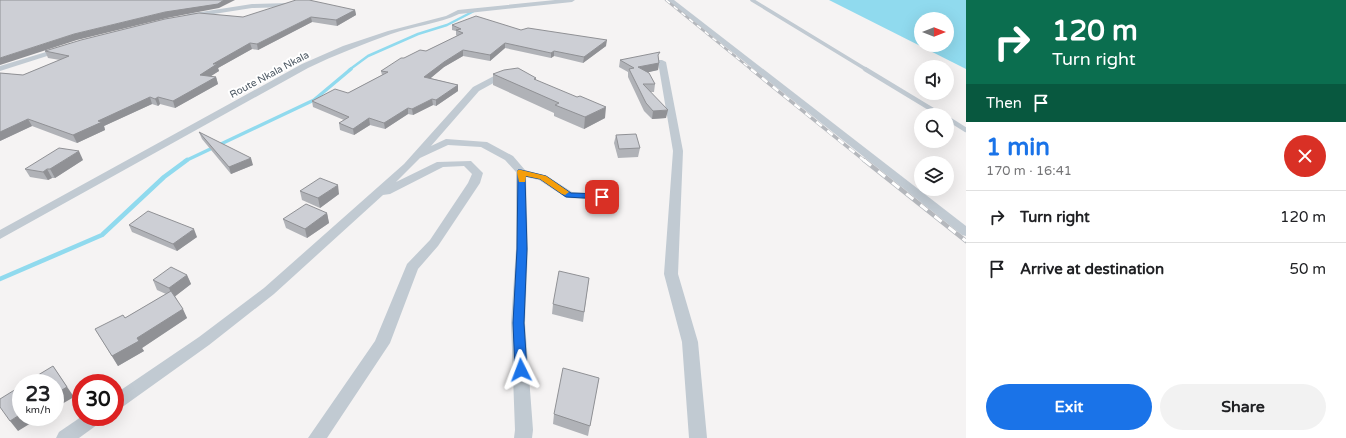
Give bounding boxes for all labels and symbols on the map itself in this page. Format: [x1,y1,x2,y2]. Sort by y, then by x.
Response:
north arrow [914,12,954,52]
street label: Route Nkala Nkala [228,49,311,101]
pin [585,180,619,214]
position arrow [500,349,542,391]
speed limit sign: 30 [72,374,124,426]

